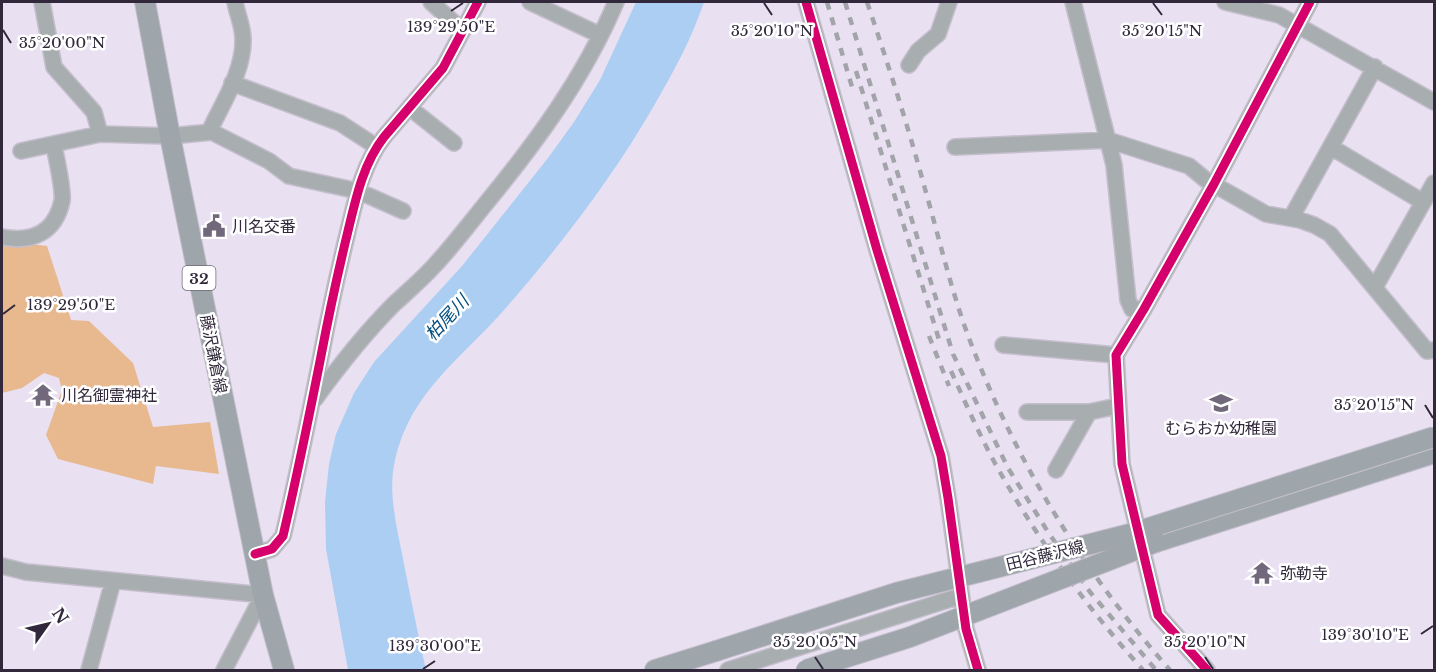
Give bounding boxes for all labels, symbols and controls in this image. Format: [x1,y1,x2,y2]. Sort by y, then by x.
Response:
text: 139°29'50"E [407,17,495,36]
text: 35°20'10"N [731,21,813,40]
text: 35°20'15"N [1122,21,1202,40]
text: 35°20'00"N [19,33,105,52]
public building icon: 川名交番 [201,213,227,239]
place label: 川名交番 [232,216,296,236]
road number: 32 [182,266,216,290]
water label: 柏尾川 [421,289,475,345]
text: 139°29'50"E [27,295,115,314]
street label: 藤沢鎌倉線 [197,313,231,395]
temple icon: 川名御霊神社 [30,382,56,408]
place label: 川名御霊神社 [61,385,157,405]
school or university icon: むらおか幼稚園 [1208,390,1234,416]
text: 35°20'15"N [1334,395,1414,414]
place label: むらおか幼稚園 [1165,418,1277,438]
street label: 田谷藤沢線 [1004,536,1086,574]
temple icon: 弥勒寺 [1249,560,1275,586]
place label: 弥勒寺 [1280,563,1328,583]
north arrow [18,594,78,654]
text: N [48,604,73,627]
text: 139°30'10"E [1321,625,1409,644]
text: 35°20'05"N [773,632,857,651]
text: 35°20'10"N [1164,632,1246,651]
text: 139°30'00"E [389,636,481,655]

